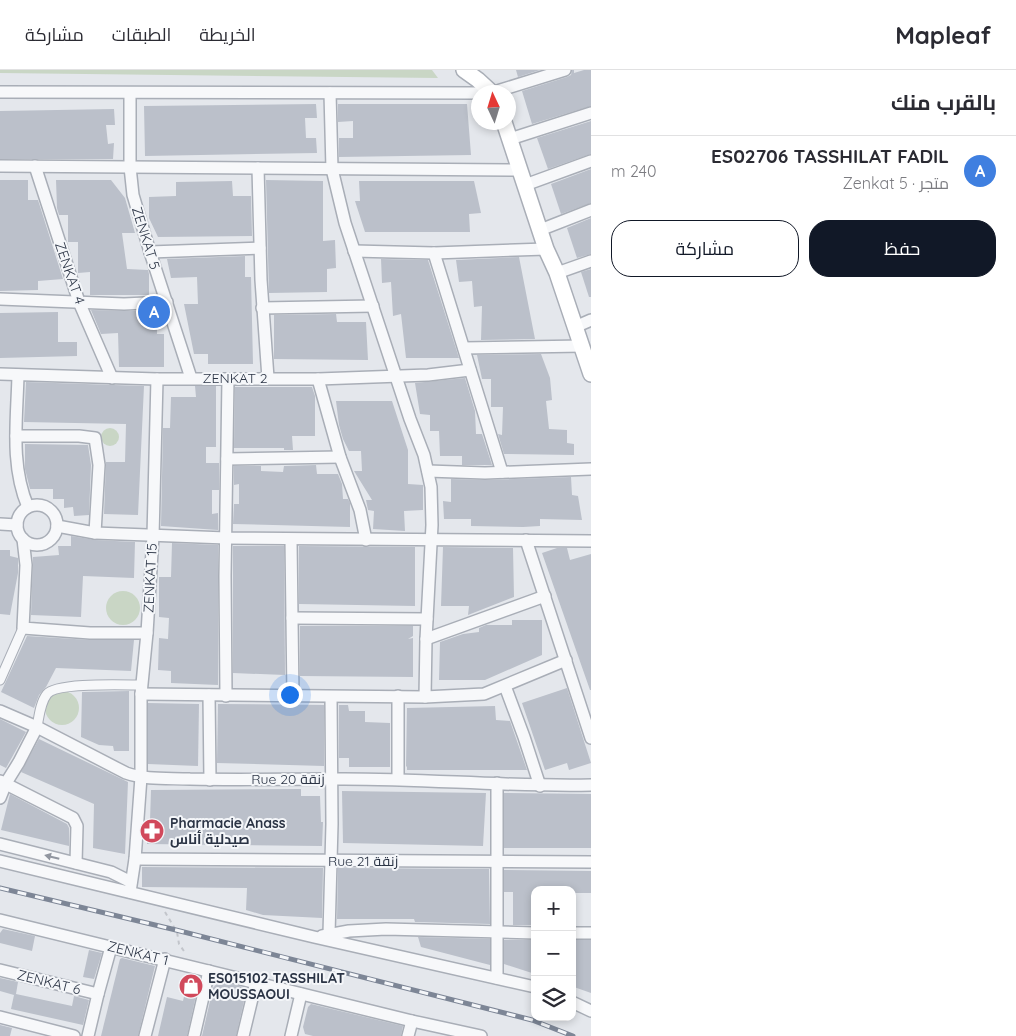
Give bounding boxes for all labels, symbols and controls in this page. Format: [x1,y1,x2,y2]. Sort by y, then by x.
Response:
text: Mapleaf [895,20,991,50]
text: مشاركة [25,23,84,46]
text: الطبقات [112,23,171,46]
text: الخريطة [199,23,256,46]
north arrow [471,85,516,130]
text: بالقرب منك [891,89,996,115]
text: ES02706 TASSHILAT FADIL [711,144,949,168]
text: 240 m [611,161,657,181]
text: A [975,161,985,181]
text: متجر · Zenkat 5 [843,173,949,193]
street label: ZENKAT 5 [128,204,164,272]
button: مشاركة [611,220,799,277]
button: حفظ [809,220,996,277]
street label: ZENKAT 4 [51,240,89,306]
pin: A [138,293,170,331]
street label: ZENKAT 2 [202,369,268,387]
street label: ZENKAT 15 [139,543,161,613]
your location [277,682,303,708]
street label: Rue 20 زنقة [251,770,325,788]
place label: Pharmacie Anass صيدلية أناس [170,814,286,848]
pharmacy icon: Pharmacie Anass صيدلية أناس [139,818,165,844]
street label: Rue 21 زنقة [328,852,398,870]
one-way arrow [44,853,59,861]
map controls [531,886,576,1021]
button: + [531,886,576,931]
button: − [531,931,576,976]
street label: ZENKAT 1 [106,937,170,969]
street label: ZENKAT 6 [15,965,83,999]
place label: ES015102 TASSHILAT MOUSSAOUI [208,969,345,1003]
shop icon: ES015102 TASSHILAT MOUSSAOUI [178,973,204,999]
button: layers [531,976,576,1021]

